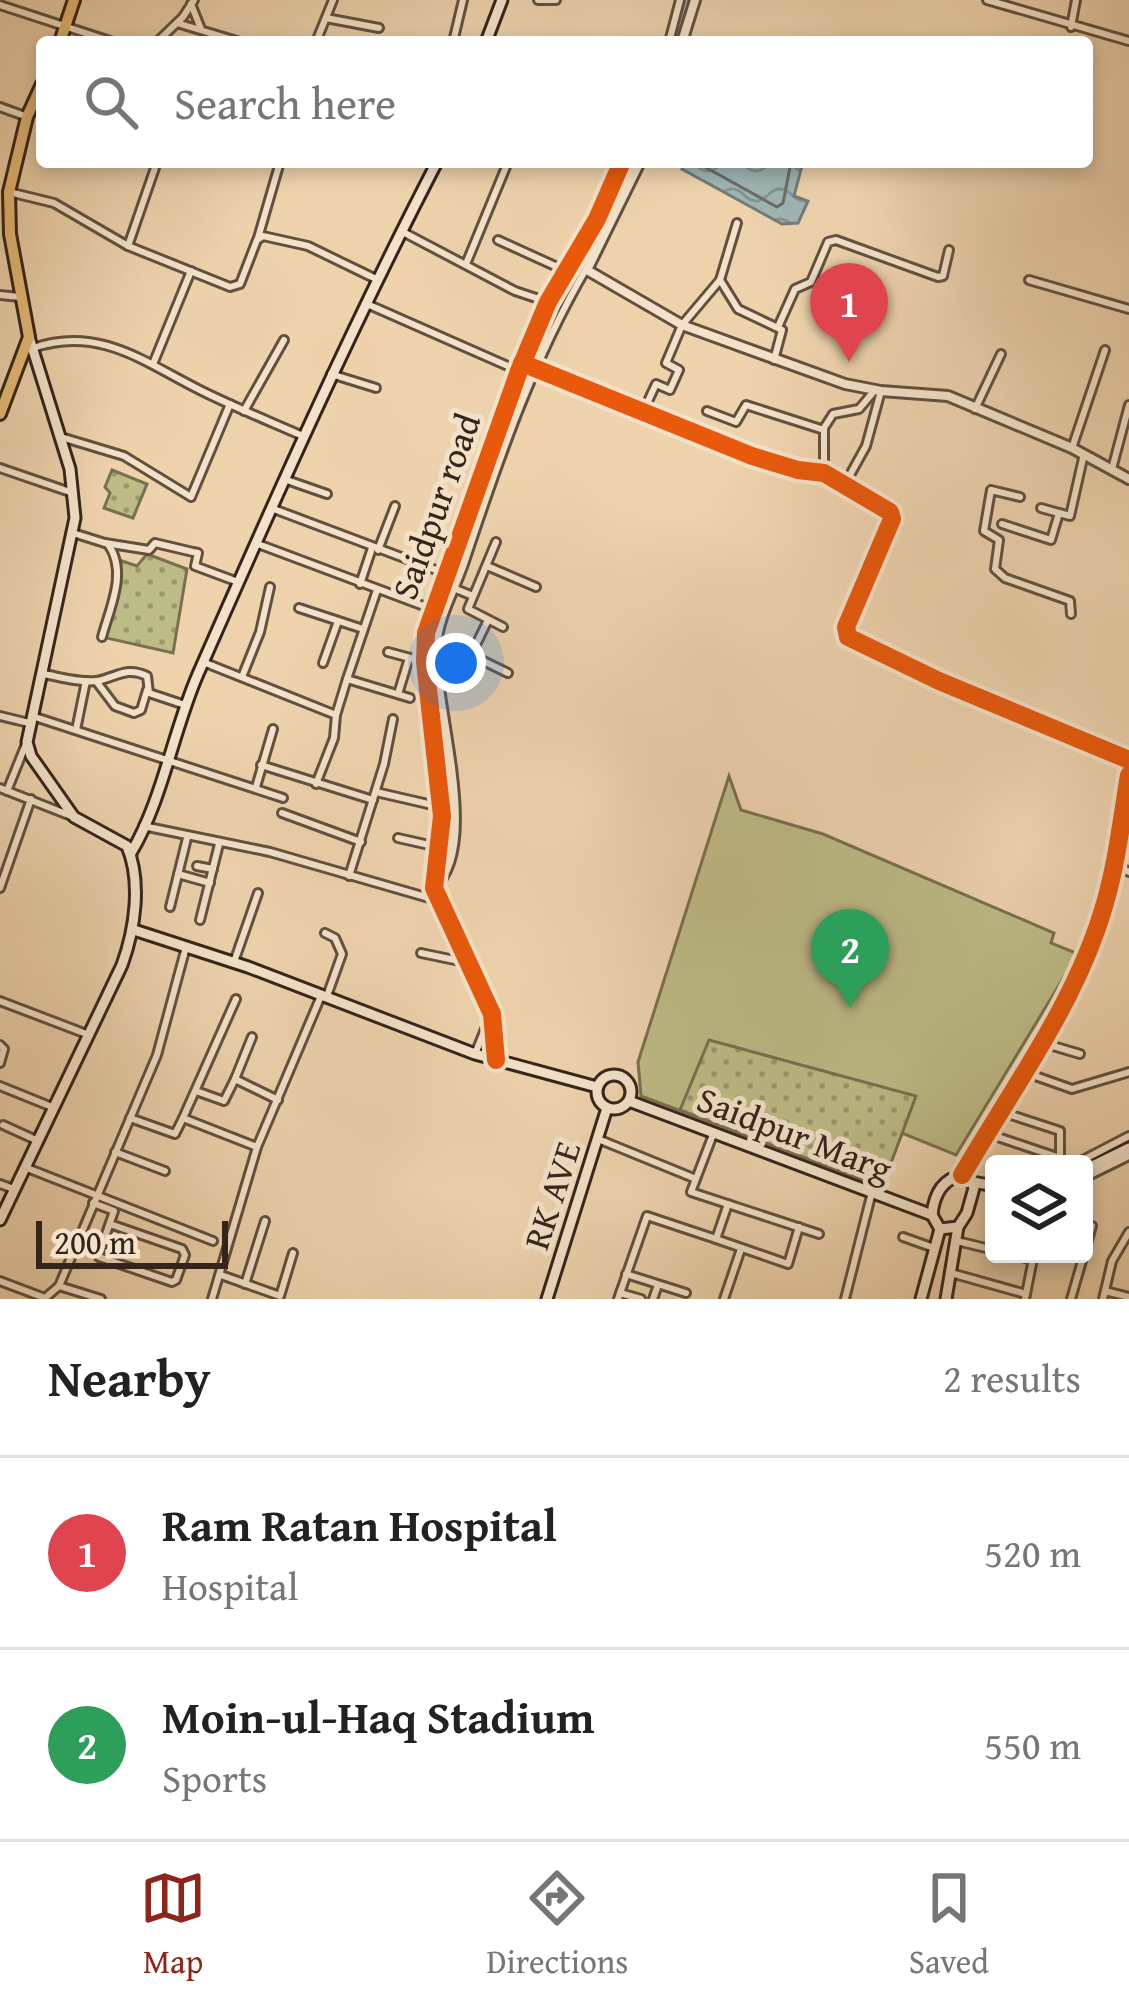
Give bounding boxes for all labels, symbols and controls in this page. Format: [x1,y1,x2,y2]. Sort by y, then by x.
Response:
search box [36,36,1093,168]
icon: search [78,69,144,135]
text: Search here [174,70,396,135]
pin: 1 [810,263,888,362]
street label: Saidpur road [377,406,493,606]
your location [426,633,486,693]
pin: 2 [811,909,889,1008]
street label: Saidpur Marg [690,1072,900,1194]
street label: RK AVE [509,1134,593,1256]
map controls [985,1155,1093,1263]
button: layers [985,1155,1093,1263]
scale bar [36,1215,228,1268]
text: 200 m [54,1218,136,1266]
text: Nearby [48,1340,211,1415]
text: 2 results [943,1349,1081,1406]
text: Ram Ratan Hospital [162,1492,557,1557]
text: 1 [77,1524,97,1581]
text: 520 m [984,1524,1081,1581]
text: Hospital [162,1557,298,1614]
text: Moin-ul-Haq Stadium [162,1684,595,1749]
text: 2 [77,1716,97,1773]
text: 550 m [984,1716,1081,1773]
text: Sports [162,1749,267,1806]
tab: Map [140,1865,206,1985]
tab: Directions [487,1865,628,1985]
tab: Saved [909,1865,989,1985]

